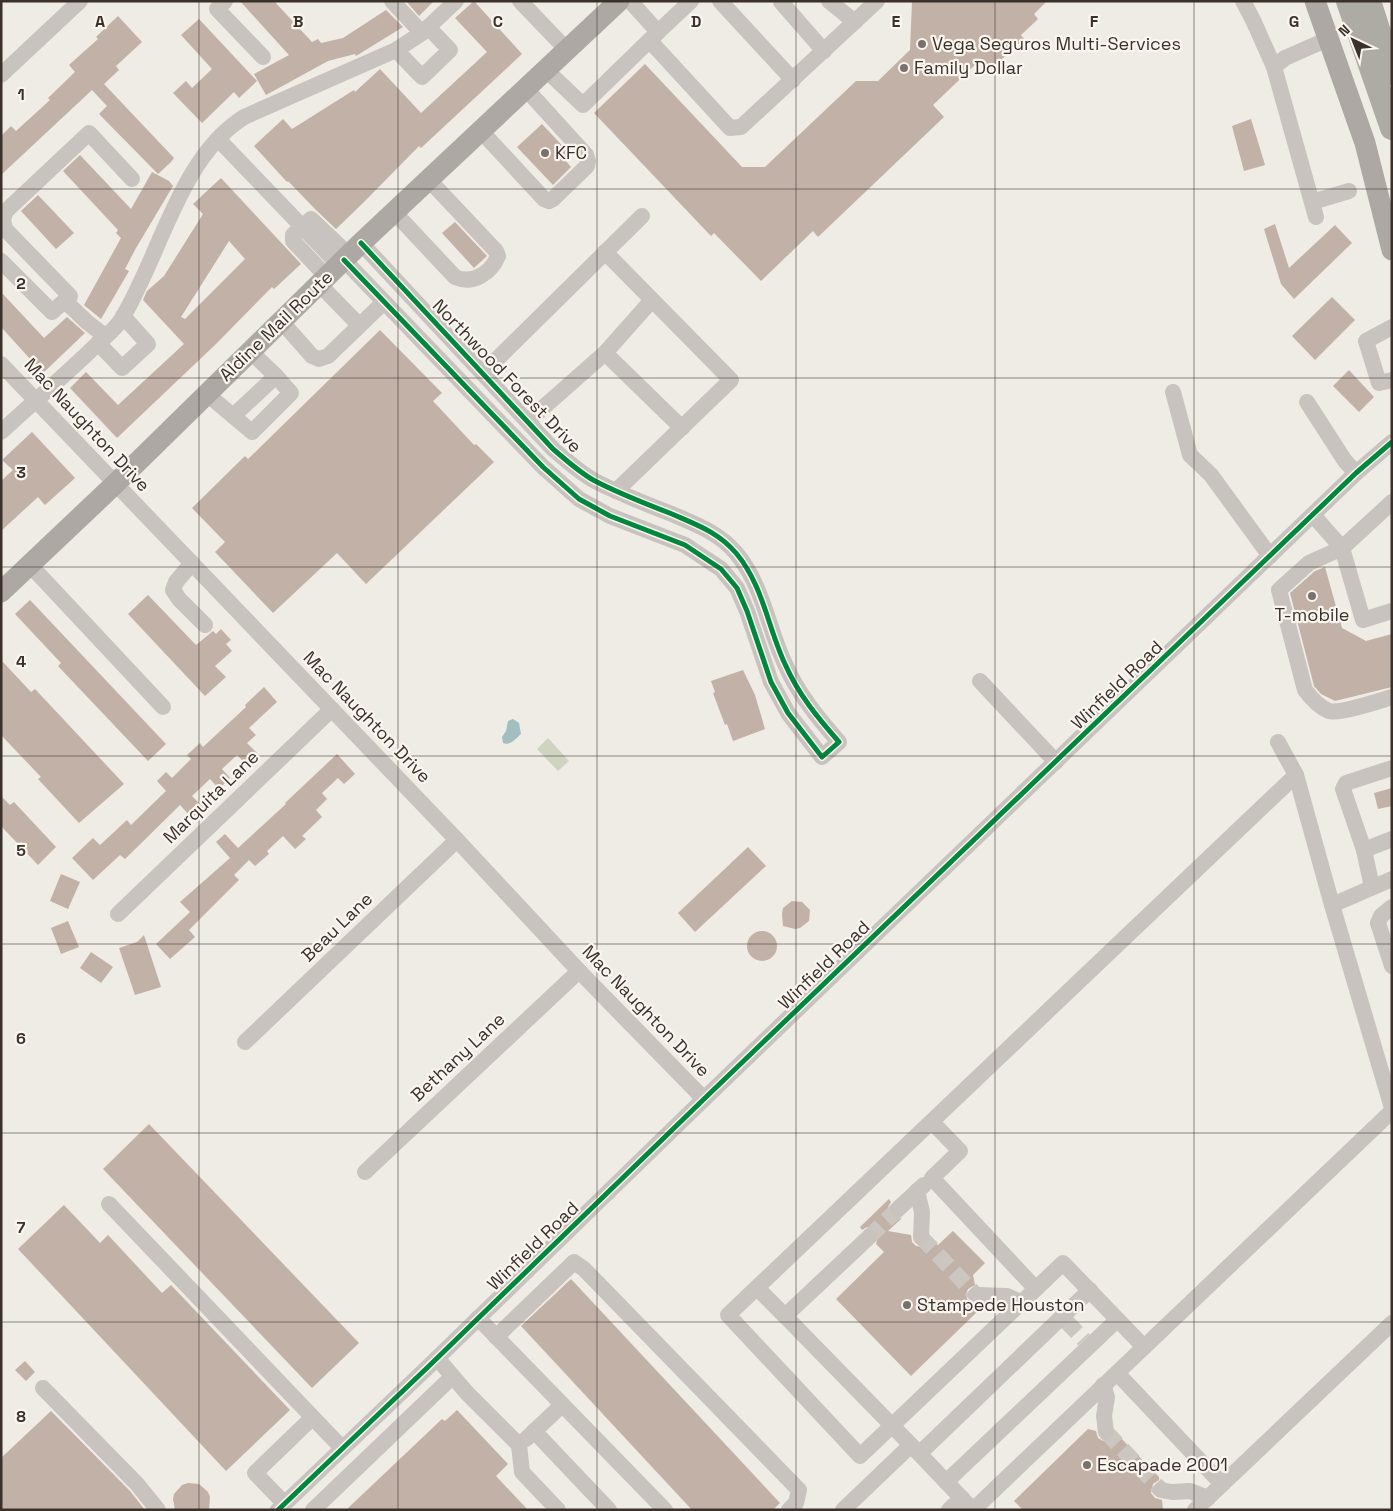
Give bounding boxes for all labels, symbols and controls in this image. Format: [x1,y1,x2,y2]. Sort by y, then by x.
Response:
text: A [95,11,105,32]
text: B [293,11,303,32]
text: C [493,11,503,32]
text: D [691,11,701,32]
text: E [892,11,901,32]
text: F [1090,11,1099,32]
text: G [1289,11,1299,32]
north arrow [1328,15,1378,65]
text: N [1335,21,1354,40]
place label: Vega Seguros Multi-Services [932,32,1181,55]
marker: Vega Seguros Multi-Services [916,38,928,50]
place label: Family Dollar [914,56,1023,79]
marker: Family Dollar [898,62,910,74]
text: 1 [17,84,25,105]
place label: KFC [555,141,587,164]
marker: KFC [539,147,551,159]
street label: Aldine Mail Route [214,265,337,386]
text: 2 [16,273,26,294]
street label: Northwood Forest Drive [428,294,587,457]
street label: Mac Naughton Drive [19,353,155,496]
text: 3 [16,462,26,483]
marker: T-mobile [1306,590,1318,602]
place label: T-mobile [1275,603,1349,626]
street label: Winfield Road [1066,635,1167,734]
street label: Mac Naughton Drive [299,646,436,787]
text: 4 [16,651,26,672]
street label: Marquita Lane [158,745,263,848]
text: 5 [16,840,26,861]
street label: Beau Lane [296,887,377,966]
street label: Winfield Road [773,915,874,1014]
street label: Mac Naughton Drive [578,940,715,1081]
street label: Bethany Lane [406,1007,509,1106]
text: 6 [16,1028,26,1049]
street label: Winfield Road [482,1196,583,1295]
text: 7 [17,1217,26,1238]
place label: Stampede Houston [917,1293,1085,1316]
marker: Stampede Houston [901,1299,913,1311]
text: 8 [16,1406,26,1427]
place label: Escapade 2001 [1097,1453,1228,1476]
marker: Escapade 2001 [1081,1459,1093,1471]

